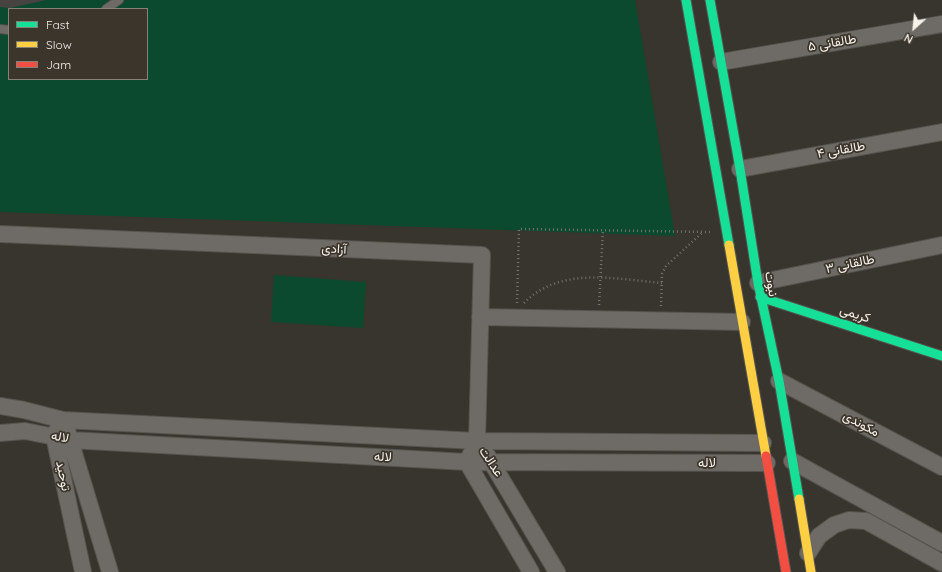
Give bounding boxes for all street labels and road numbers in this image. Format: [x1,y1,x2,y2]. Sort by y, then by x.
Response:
street label: طالقانی ۵ [807,31,857,55]
street label: طالقانی ۴ [816,138,866,162]
street label: آزادی [321,241,347,257]
street label: طالقانی ۳ [824,251,876,277]
street label: نبوت [761,270,781,298]
street label: کریمی [838,302,872,326]
street label: مکوندی [840,408,882,440]
street label: لاله [50,428,70,446]
street label: عدالت [476,444,506,480]
street label: لاله [374,449,392,465]
street label: لاله [698,455,716,471]
street label: توحید [52,460,74,492]

